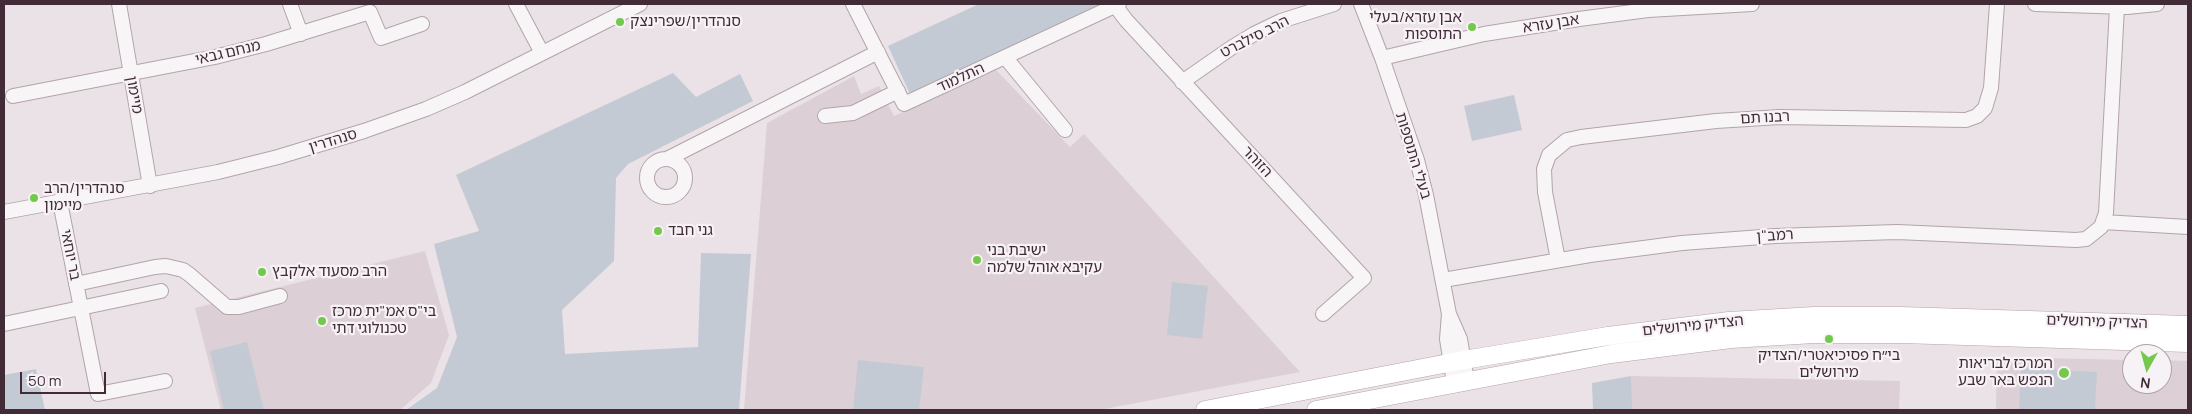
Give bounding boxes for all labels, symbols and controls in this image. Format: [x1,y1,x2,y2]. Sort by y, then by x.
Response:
place label: אבן עזרא/בעלי התוספות [1369,9,1462,44]
street label: אבן עזרא [1521,11,1581,37]
street label: הרב סילברט [1218,12,1292,62]
place label: סנהדרין/שפרינצק [630,13,741,31]
marker: סנהדרין/שפרינצק [614,16,626,28]
marker: אבן עזרא/בעלי התוספות [1466,21,1478,33]
street label: מנחם גבאי [194,37,262,69]
street label: התלמוד [935,59,987,97]
street label: מיימון [122,75,146,115]
street label: רבנו תם [1740,108,1790,128]
street label: בעלי התוספות [1391,110,1435,202]
street label: סנהדרין [307,125,359,157]
street label: הזוהר [1238,143,1276,181]
place label: סנהדרין/הרב מיימון [44,180,125,215]
marker: סנהדרין/הרב מיימון [28,192,40,204]
place label: גני חבד [668,222,713,240]
marker: גני חבד [652,225,664,237]
street label: רמב"ן [1756,226,1794,246]
street label: בר יוחאי [56,228,84,282]
place label: ישיבת בני עקיבא אוהל שלמה [987,242,1102,277]
marker: ישיבת בני עקיבא אוהל שלמה [971,254,983,266]
place label: הרב מסעוד אלקבץ [272,263,387,281]
marker: הרב מסעוד אלקבץ [256,266,268,278]
place label: בי"ס אמ"ית מרכז טכנולוגי דתי [332,303,436,338]
street label: הצדיק מירושלים [2046,311,2148,333]
street label: הצדיק מירושלים [1641,312,1745,340]
marker: בי"ס אמ"ית מרכז טכנולוגי דתי [316,315,328,327]
marker: בי״ח פסיכיאטרי/הצדיק מירושלים [1823,333,1835,345]
north arrow [2122,344,2172,394]
place label: בי״ח פסיכיאטרי/הצדיק מירושלים [1758,347,1900,382]
place label: המרכז לבריאות הנפש באר שבע [1958,355,2053,390]
scale bar [22,362,109,394]
marker: המרכז לבריאות הנפש באר שבע [2057,366,2071,380]
text: 50 m [28,370,62,391]
text: N [2139,373,2151,393]

